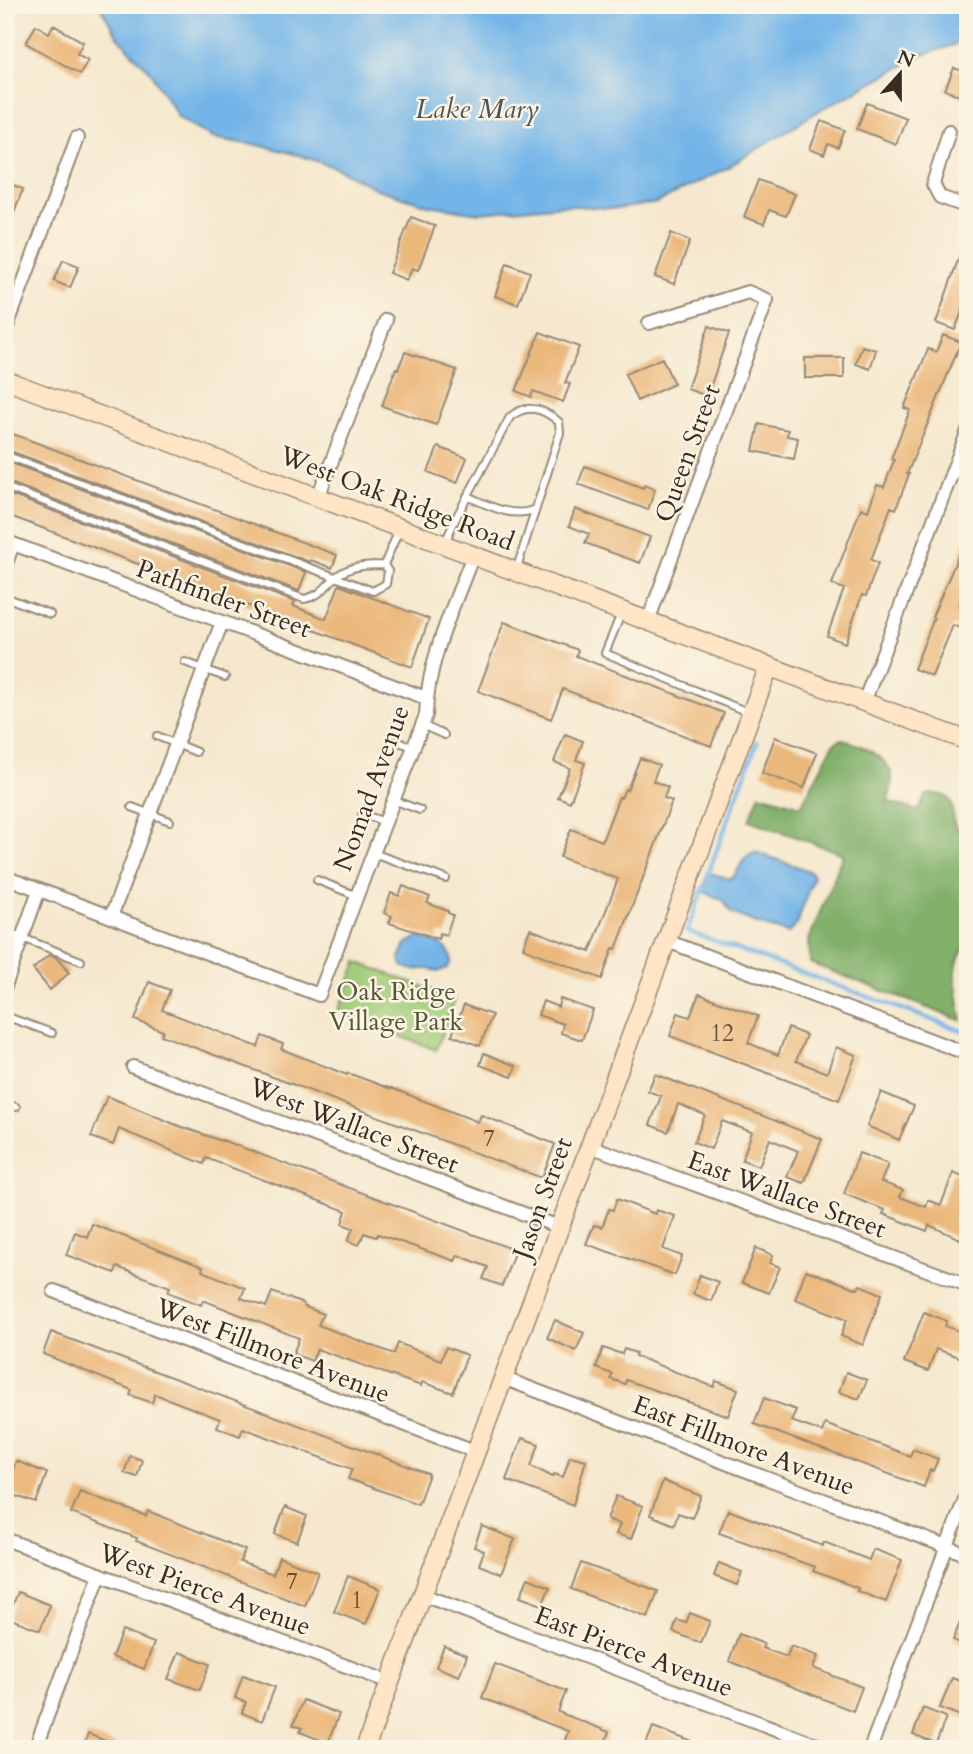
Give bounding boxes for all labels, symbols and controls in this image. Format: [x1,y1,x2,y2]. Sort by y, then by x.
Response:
north arrow [864,38,934,108]
text: N [893,44,919,74]
water label: Lake Mary [415,90,539,128]
street label: Queen Street [646,379,729,527]
street label: West Oak Ridge Road [274,437,519,559]
street label: Pathfinder Street [132,551,316,646]
street label: Nomad Avenue [325,700,418,876]
park label: Oak Ridge Village Park [329,974,463,1039]
house number: 12 [710,1018,734,1049]
street label: West Wallace Street [243,1069,464,1182]
house number: 7 [483,1123,495,1154]
street label: Jason Street [503,1132,581,1268]
street label: East Wallace Street [683,1142,891,1247]
street label: West Fillmore Avenue [150,1289,395,1411]
street label: East Fillmore Avenue [628,1387,860,1504]
street label: West Pierce Avenue [93,1534,316,1644]
house number: 7 [286,1566,298,1597]
house number: 1 [351,1585,363,1616]
street label: East Pierce Avenue [529,1597,738,1705]

